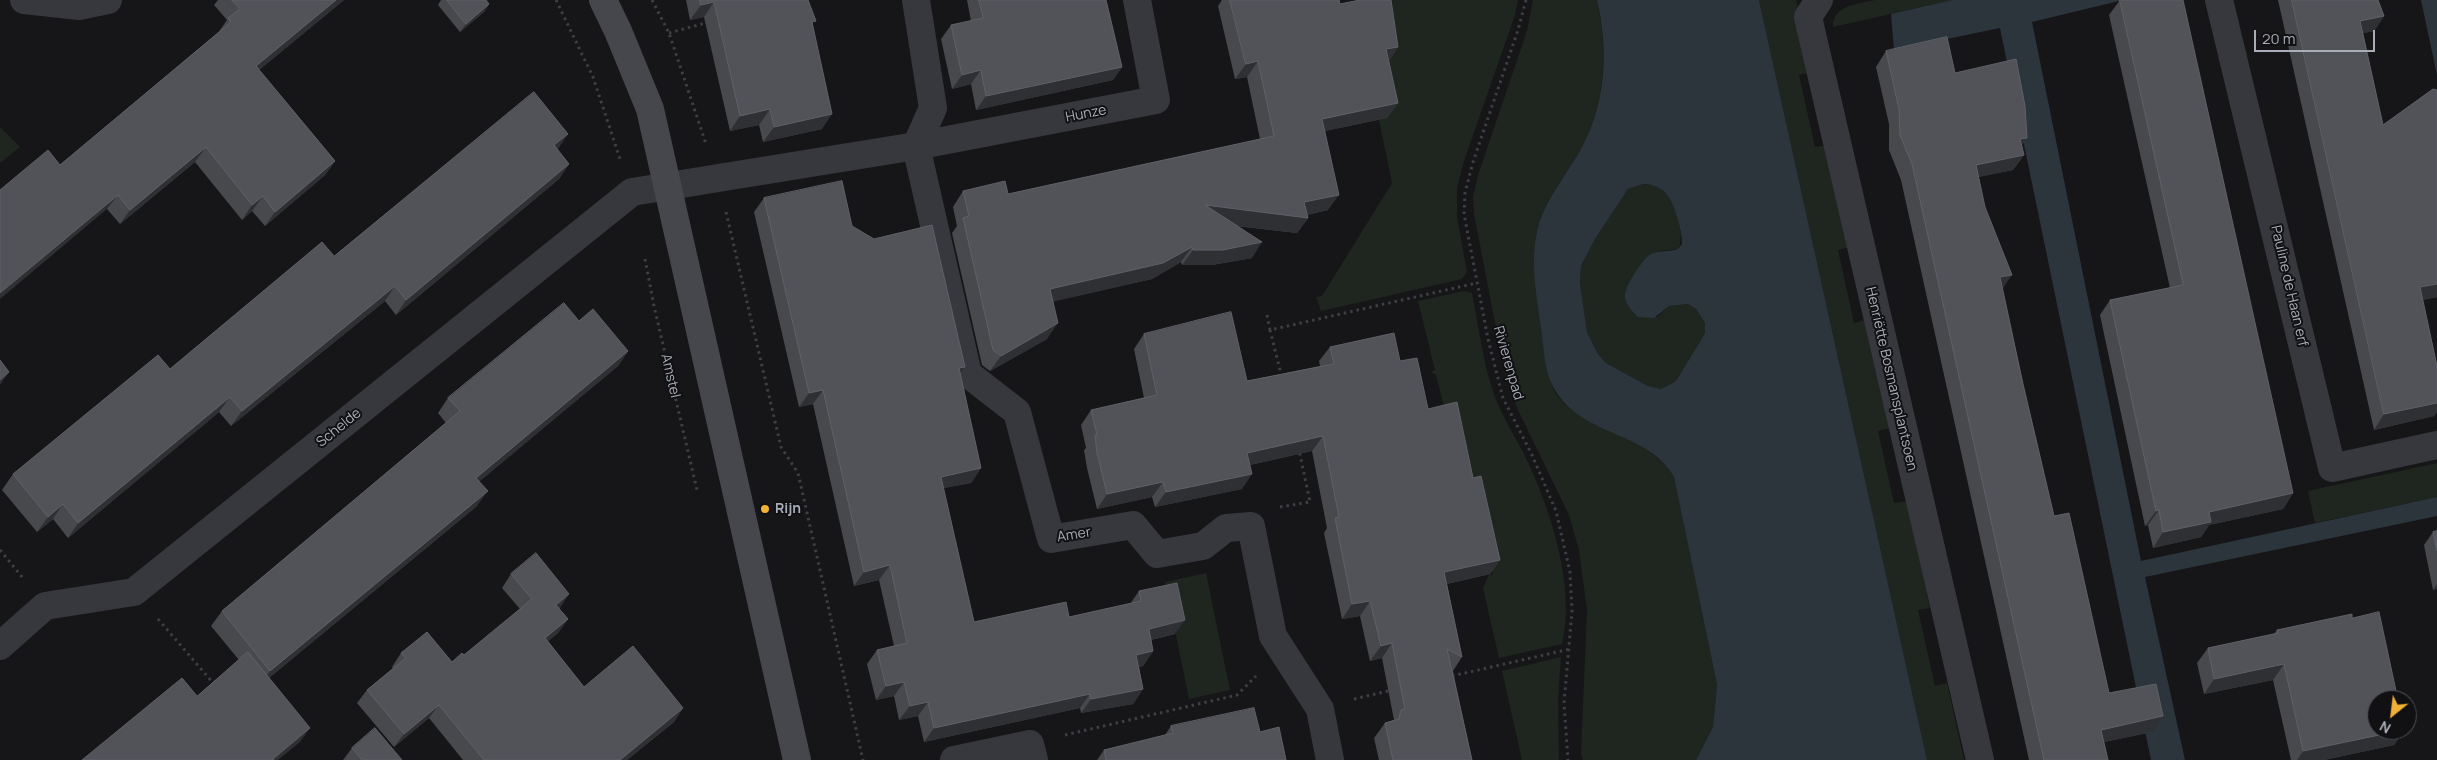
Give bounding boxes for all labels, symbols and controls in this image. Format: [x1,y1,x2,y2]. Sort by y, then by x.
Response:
scale bar [2257,20,2378,52]
text: 20 m [2262,28,2295,49]
street label: Hunze [1064,102,1108,126]
street label: Pauline de Haan erf [2267,224,2311,348]
street label: Henriëtte Bosmansplantsoen [1862,285,1920,473]
street label: Rivierenpad [1489,324,1527,402]
street label: Amstel [657,352,683,400]
street label: Schelde [313,405,365,451]
place label: Rijn [775,501,801,517]
marker: Rijn [759,503,771,515]
street label: Amer [1056,524,1092,546]
north arrow [2367,690,2417,740]
text: N [2376,717,2394,738]

